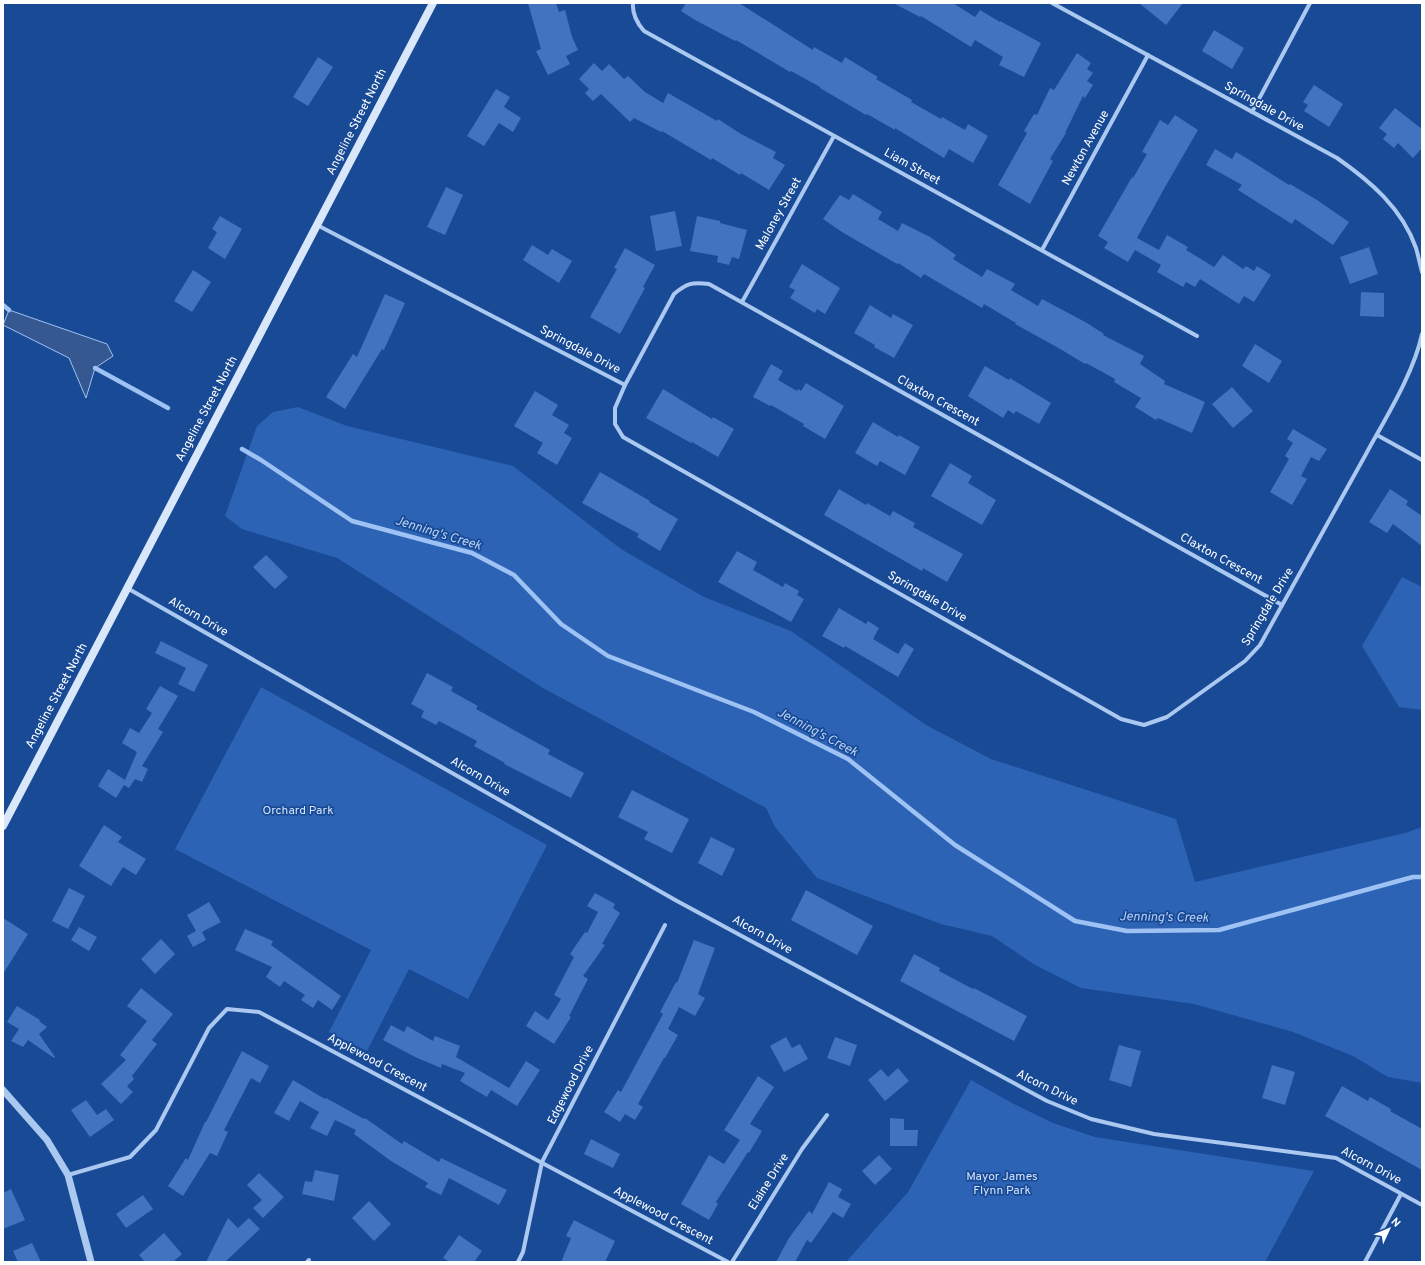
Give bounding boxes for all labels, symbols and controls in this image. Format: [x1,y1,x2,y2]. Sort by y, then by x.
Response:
street label: Angeline Street North [323,66,391,178]
street label: Springdale Drive [1221,78,1307,136]
street label: Newton Avenue [1059,107,1113,189]
street label: Liam Street [881,145,943,189]
street label: Maloney Street [752,175,806,253]
street label: Springdale Drive [537,322,623,378]
street label: Angeline Street North [172,353,242,465]
street label: Claxton Crescent [894,372,982,430]
water label: Jenning's Creek [393,513,484,555]
street label: Claxton Crescent [1177,530,1265,588]
street label: Springdale Drive [1238,565,1298,649]
street label: Springdale Drive [884,568,970,626]
street label: Alcorn Drive [165,593,231,641]
street label: Angeline Street North [22,640,92,752]
water label: Jenning's Creek [774,705,861,761]
street label: Alcorn Drive [447,753,513,801]
park label: Orchard Park [262,803,334,819]
water label: Jenning's Creek [1119,909,1209,927]
street label: Alcorn Drive [729,912,795,958]
street label: Applewood Crescent [324,1030,430,1096]
street label: Edgewood Drive [544,1043,598,1127]
street label: Alcorn Drive [1014,1066,1080,1110]
street label: Alcorn Drive [1338,1143,1404,1189]
street label: Elaine Drive [745,1150,793,1214]
park label: Mayor James Flynn Park [966,1169,1038,1199]
street label: Applewood Crescent [610,1183,716,1249]
north arrow [1369,1209,1409,1249]
text: N [1388,1215,1403,1230]

